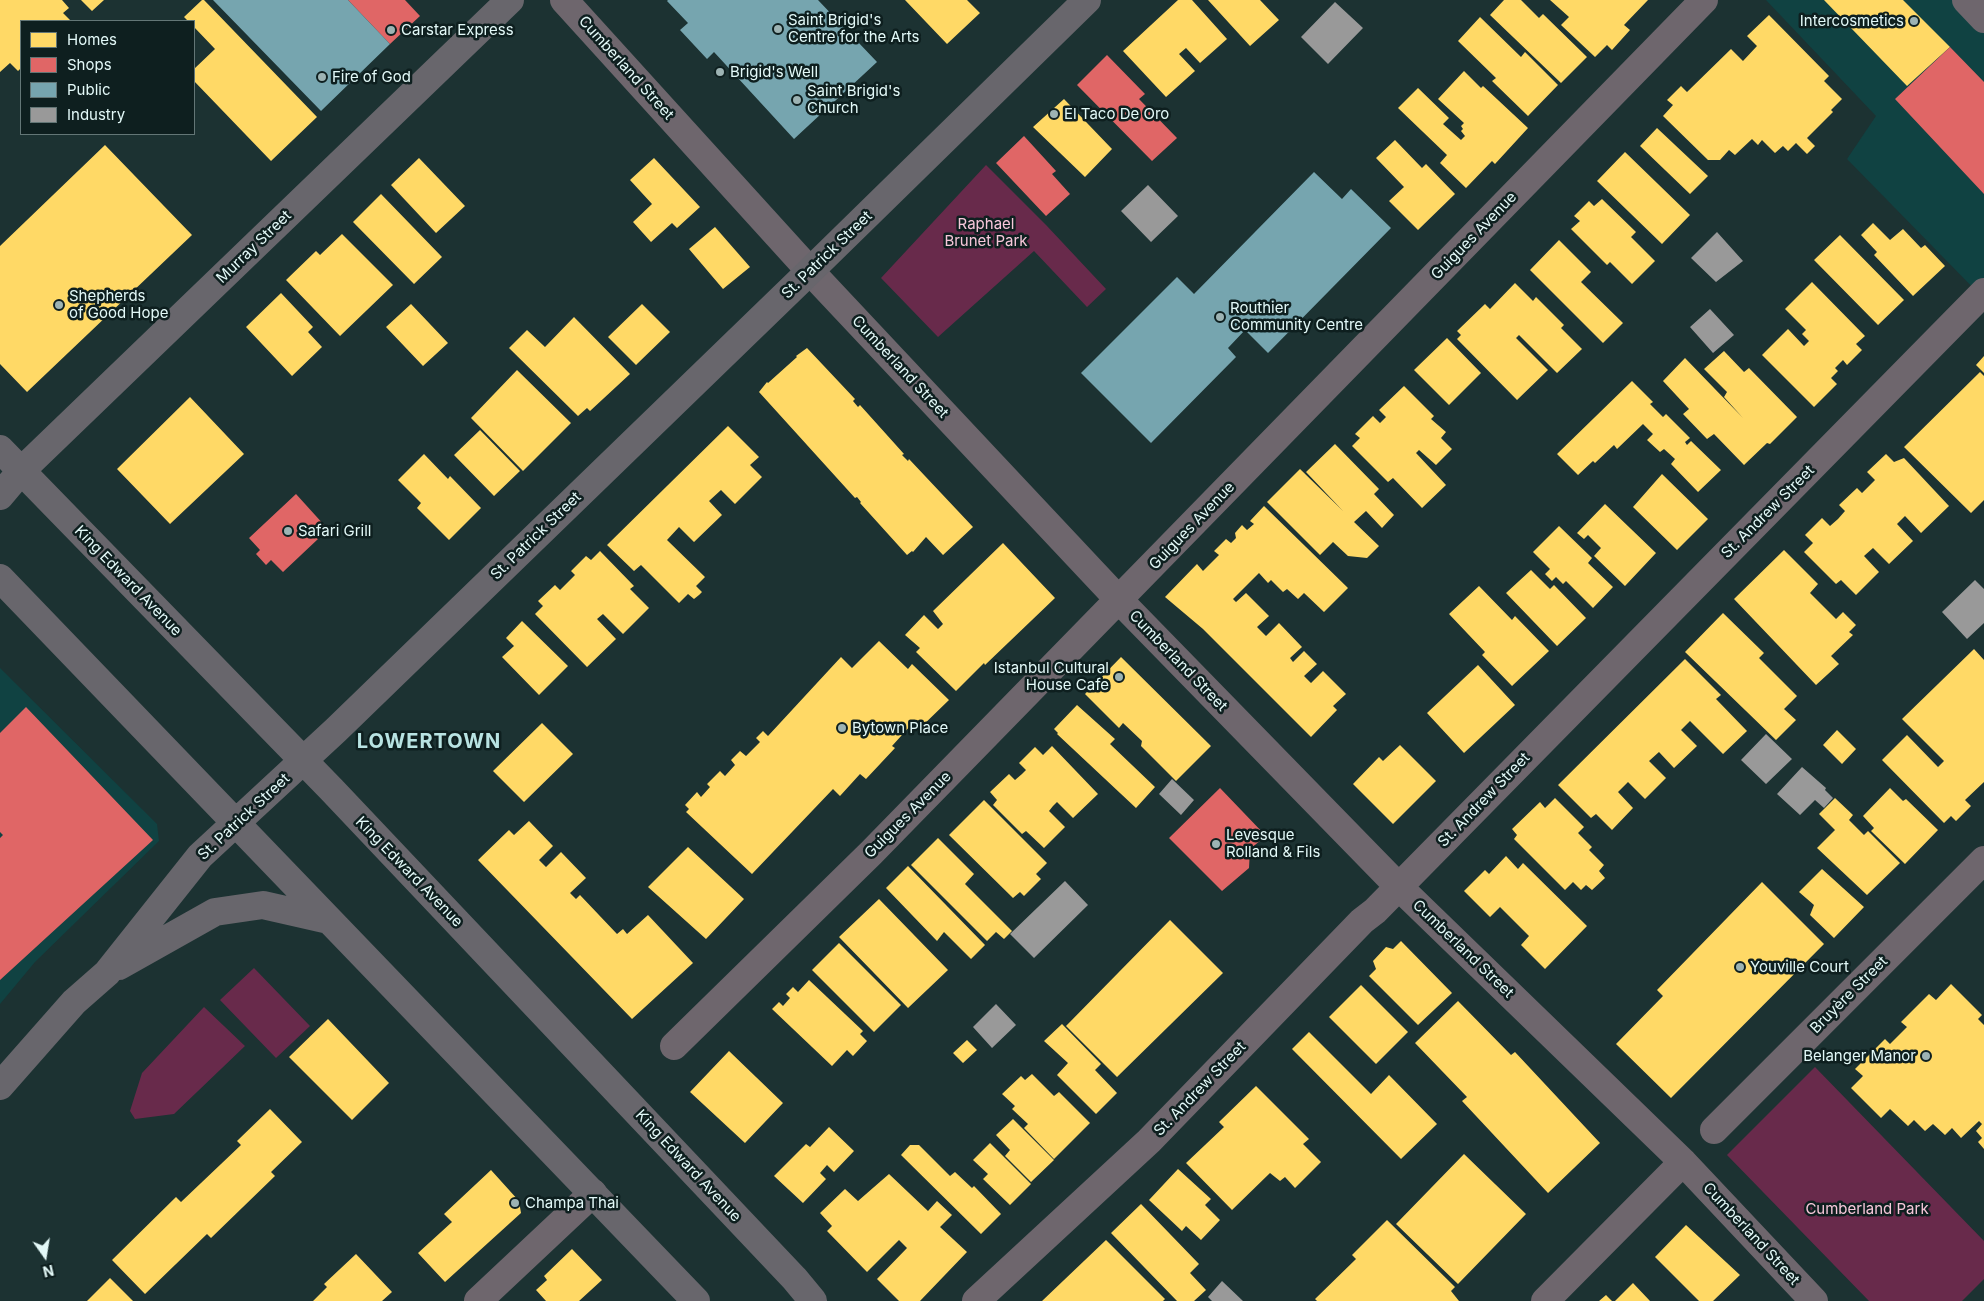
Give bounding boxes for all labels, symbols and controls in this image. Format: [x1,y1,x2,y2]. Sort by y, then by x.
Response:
place label: Saint Brigid's Centre for the Arts [788,11,919,46]
street label: Cumberland Street [575,12,677,124]
place label: Intercosmetics [1800,12,1904,30]
marker: Intercosmetics [1908,15,1920,27]
legend [20,20,195,135]
place label: Carstar Express [401,21,514,39]
marker: Saint Brigid's Centre for the Arts [772,23,784,35]
marker: Carstar Express [385,24,397,36]
text: Homes [67,30,117,49]
text: Shops [67,55,112,74]
place label: Brigid's Well [730,63,818,81]
marker: Brigid's Well [714,66,726,78]
place label: Fire of God [332,68,411,86]
marker: Fire of God [316,71,328,83]
text: Public [67,80,110,99]
place label: Saint Brigid's Church [807,82,900,117]
marker: Saint Brigid's Church [791,94,803,106]
text: Industry [67,105,125,124]
place label: El Taco De Oro [1064,105,1169,123]
marker: El Taco De Oro [1048,108,1060,120]
street label: Guigues Avenue [1427,188,1521,284]
street label: Murray Street [213,207,295,287]
street label: St. Patrick Street [778,207,876,303]
park label: Raphael Brunet Park [944,215,1028,250]
place label: Shepherds of Good Hope [69,287,168,322]
marker: Shepherds of Good Hope [53,299,65,311]
place label: Routhier Community Centre [1230,299,1363,334]
marker: Routhier Community Centre [1214,311,1226,323]
street label: Cumberland Street [848,312,952,422]
street label: St. Andrew Street [1718,462,1818,562]
street label: Guigues Avenue [1145,478,1239,574]
street label: St. Patrick Street [487,488,585,584]
street label: King Edward Avenue [71,522,185,640]
place label: Safari Grill [298,522,371,540]
marker: Safari Grill [282,525,294,537]
street label: Cumberland Street [1125,607,1231,715]
place label: Istanbul Cultural House Cafe [994,659,1109,694]
marker: Istanbul Cultural House Cafe [1113,671,1125,683]
place label: Bytown Place [852,719,948,737]
marker: Bytown Place [836,722,848,734]
district label: LOWERTOWN [356,730,502,754]
street label: St. Andrew Street [1434,749,1534,851]
street label: Guigues Avenue [861,768,955,862]
street label: St. Patrick Street [194,770,294,864]
street label: King Edward Avenue [352,813,466,931]
place label: Levesque Rolland & Fils [1226,826,1320,861]
marker: Levesque Rolland & Fils [1210,838,1222,850]
street label: Cumberland Street [1409,896,1517,1002]
street label: Bruyère Street [1807,953,1891,1037]
place label: Youville Court [1750,958,1849,976]
marker: Youville Court [1734,961,1746,973]
street label: St. Andrew Street [1150,1038,1250,1140]
place label: Belanger Manor [1803,1047,1916,1065]
marker: Belanger Manor [1920,1050,1932,1062]
street label: King Edward Avenue [631,1106,745,1226]
street label: Cumberland Street [1699,1179,1803,1289]
place label: Champa Thai [525,1194,619,1212]
marker: Champa Thai [509,1197,521,1209]
park label: Cumberland Park [1805,1200,1929,1218]
north arrow [20,1231,70,1281]
text: N [41,1262,56,1281]

